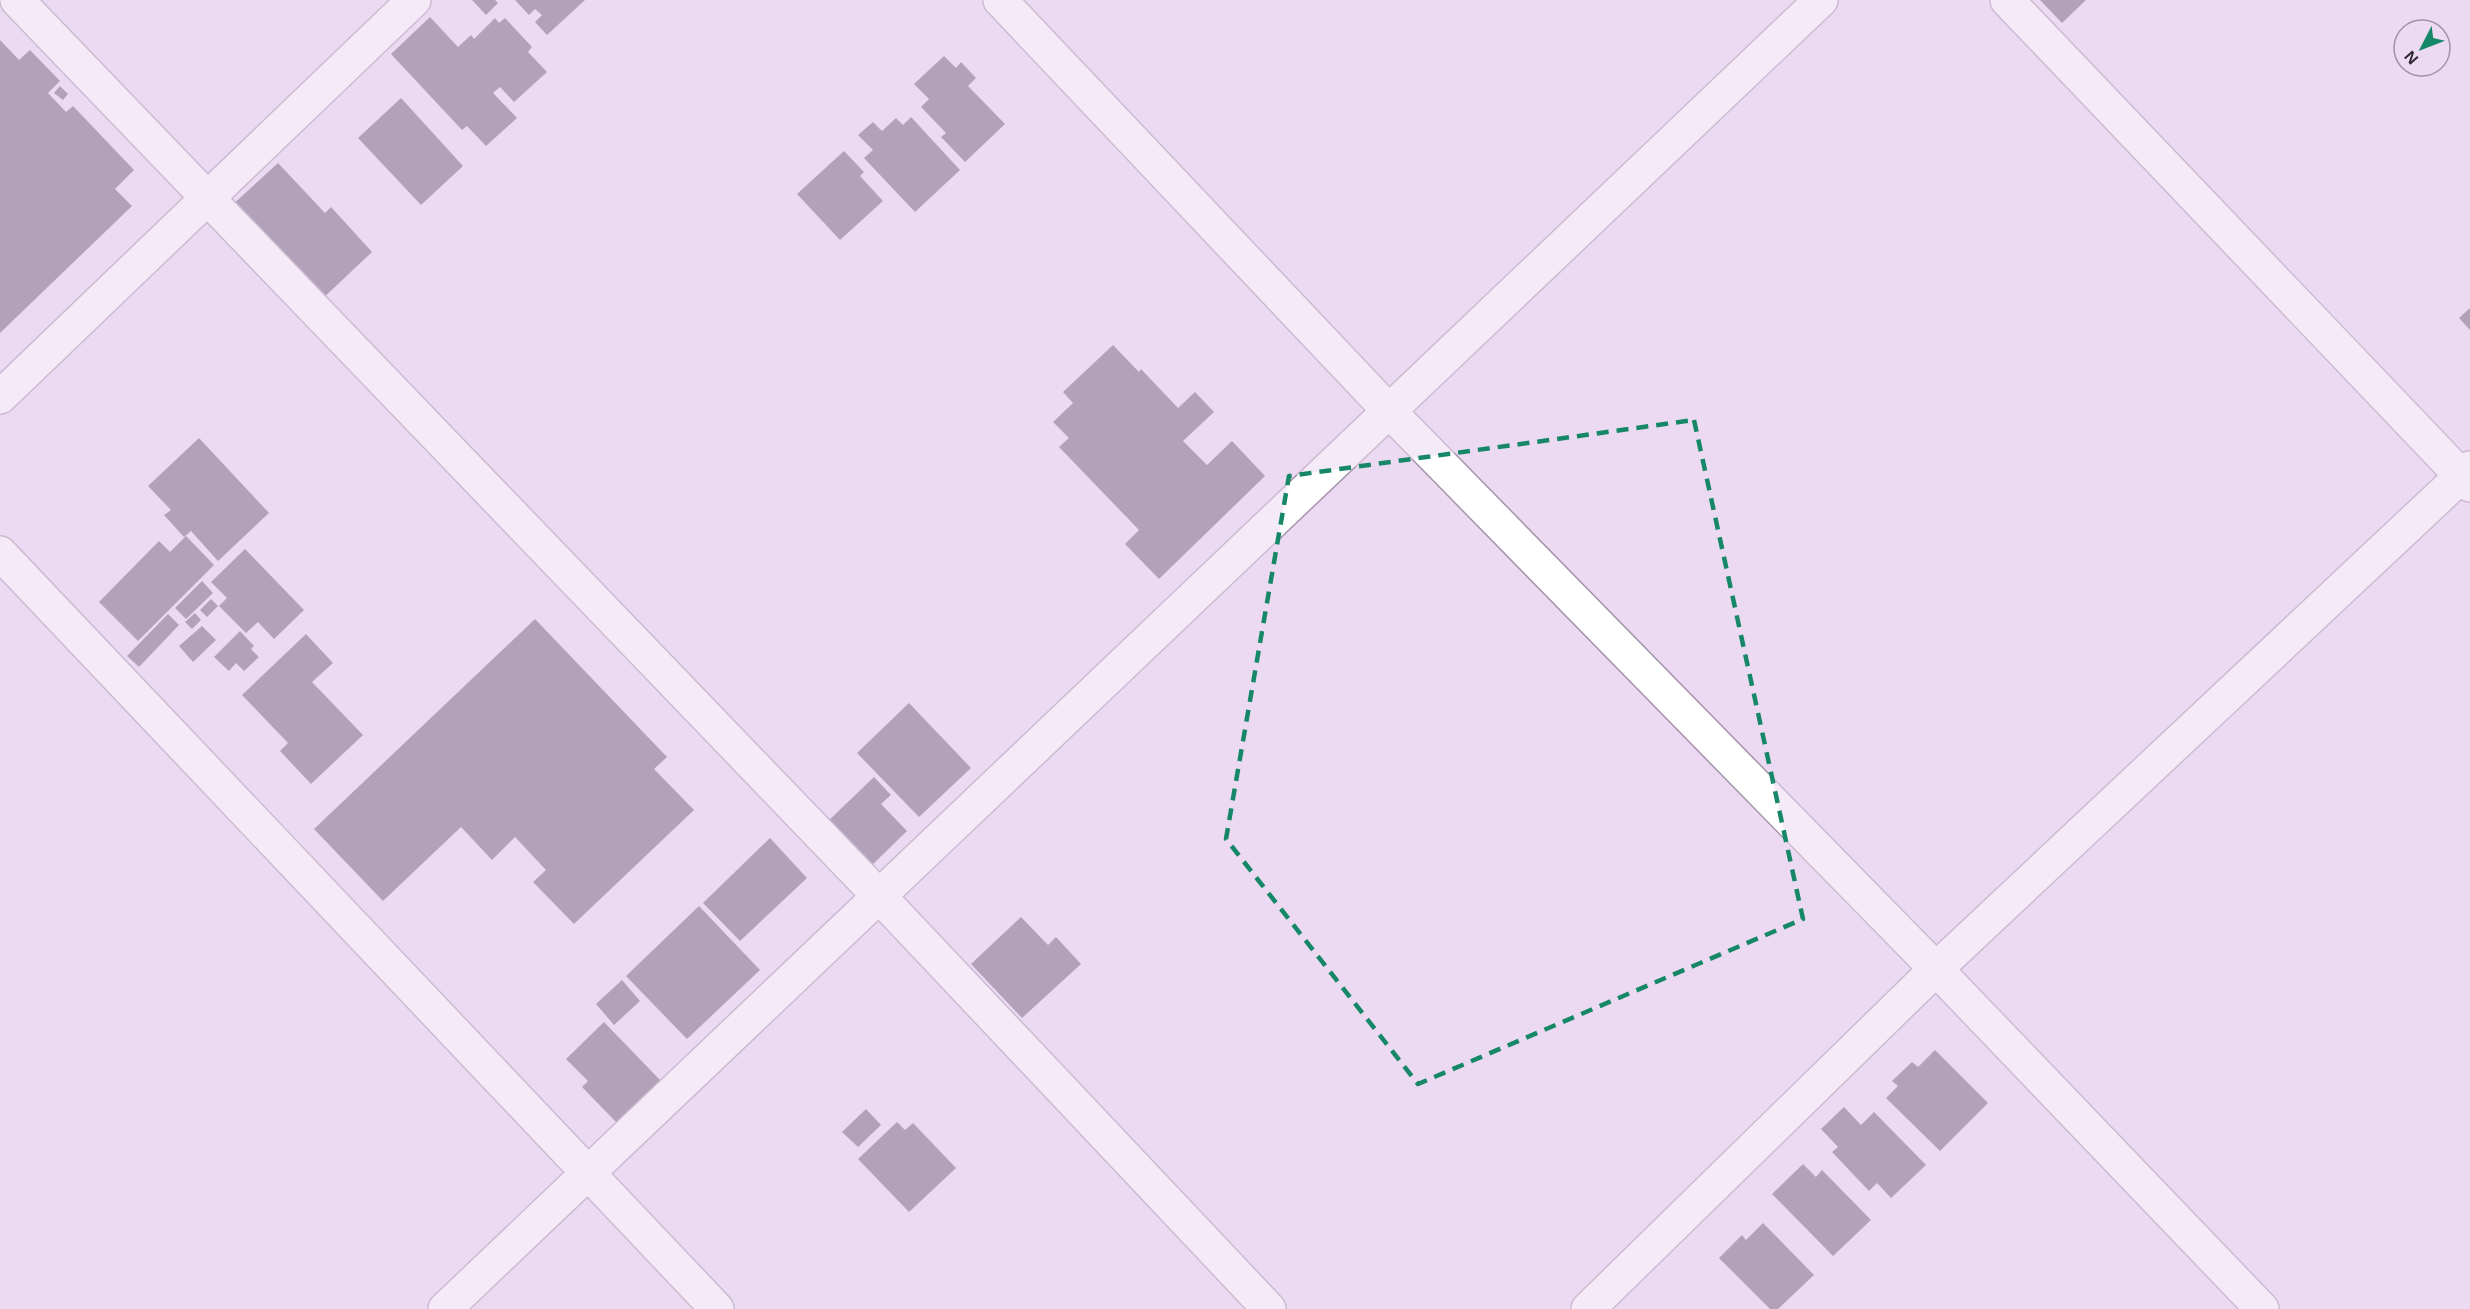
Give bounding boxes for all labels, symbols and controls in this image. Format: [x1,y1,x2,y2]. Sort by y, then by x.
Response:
north arrow [2392,18,2452,78]
text: N [2401,48,2421,68]

